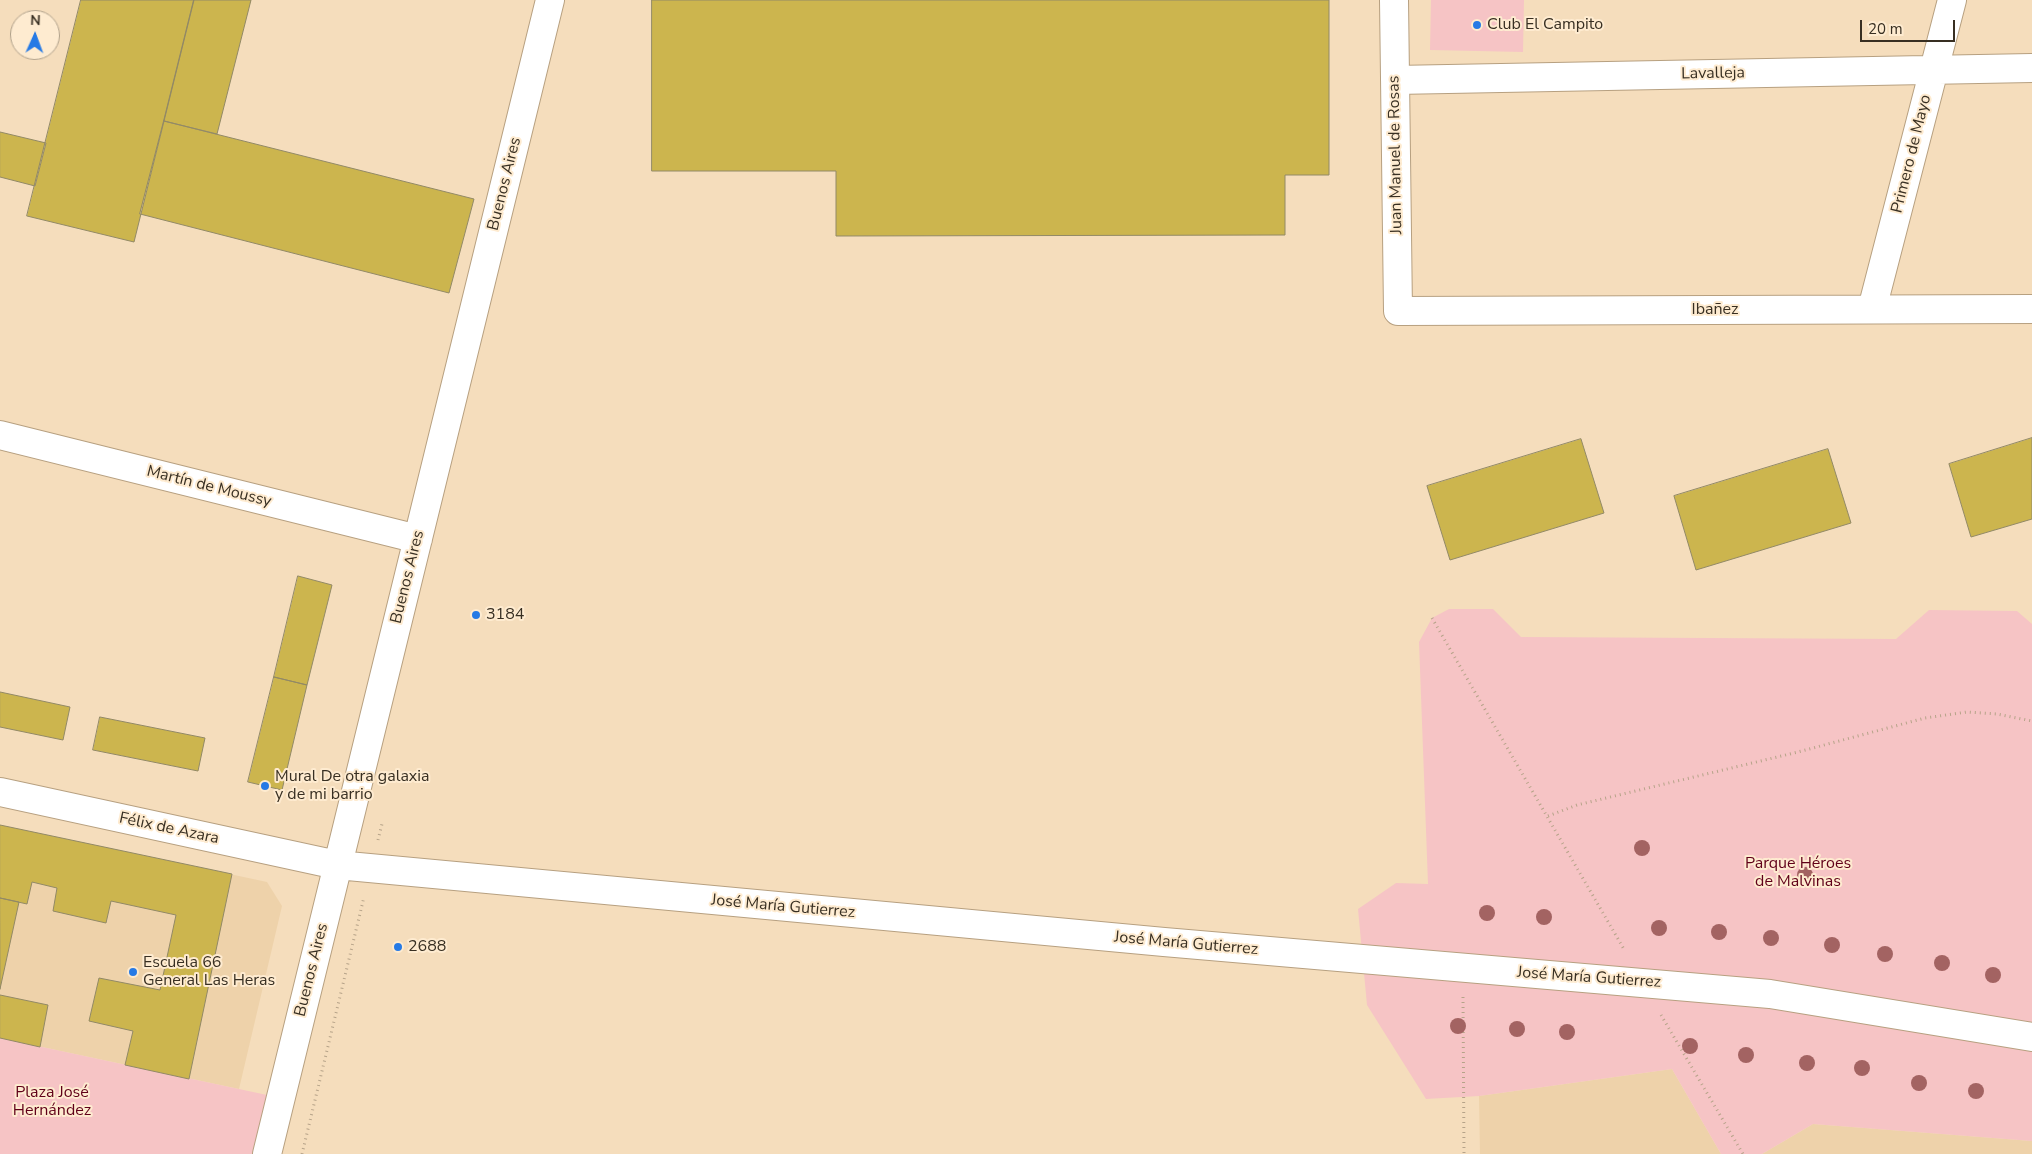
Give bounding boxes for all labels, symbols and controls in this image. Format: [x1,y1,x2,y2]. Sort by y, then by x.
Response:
north arrow [10,10,60,60]
scale bar [1862,10,1957,42]
text: N [30,11,41,30]
place label: Club El Campito [1487,15,1603,35]
marker: Club El Campito [1471,19,1483,31]
text: 20 m [1868,19,1903,39]
street label: Lavalleja [1681,64,1745,84]
street label: Juan Manuel de Rosas [1385,76,1407,234]
street label: Primero de Mayo [1888,93,1936,215]
street label: Buenos Aires [484,135,526,233]
street label: Ibañez [1692,300,1738,320]
street label: Martín de Moussy [145,462,273,512]
street label: Buenos Aires [387,528,429,626]
place label: 3184 [486,605,524,625]
marker: 3184 [470,609,482,621]
place label: Mural De otra galaxia y de mi barrio [275,767,429,805]
marker: Mural De otra galaxia y de mi barrio [259,780,271,792]
street label: Félix de Azara [117,809,221,849]
park label: Parque Héroes de Malvinas [1745,854,1851,892]
street label: José María Gutierrez [710,891,856,923]
street label: Buenos Aires [291,921,333,1019]
street label: José María Gutierrez [1113,928,1259,960]
place label: 2688 [408,937,446,957]
marker: 2688 [392,941,404,953]
place label: Escuela 66 General Las Heras [143,953,275,991]
street label: José María Gutierrez [1516,963,1662,993]
marker: Escuela 66 General Las Heras [127,966,139,978]
park label: Plaza José Hernández [13,1083,91,1121]

